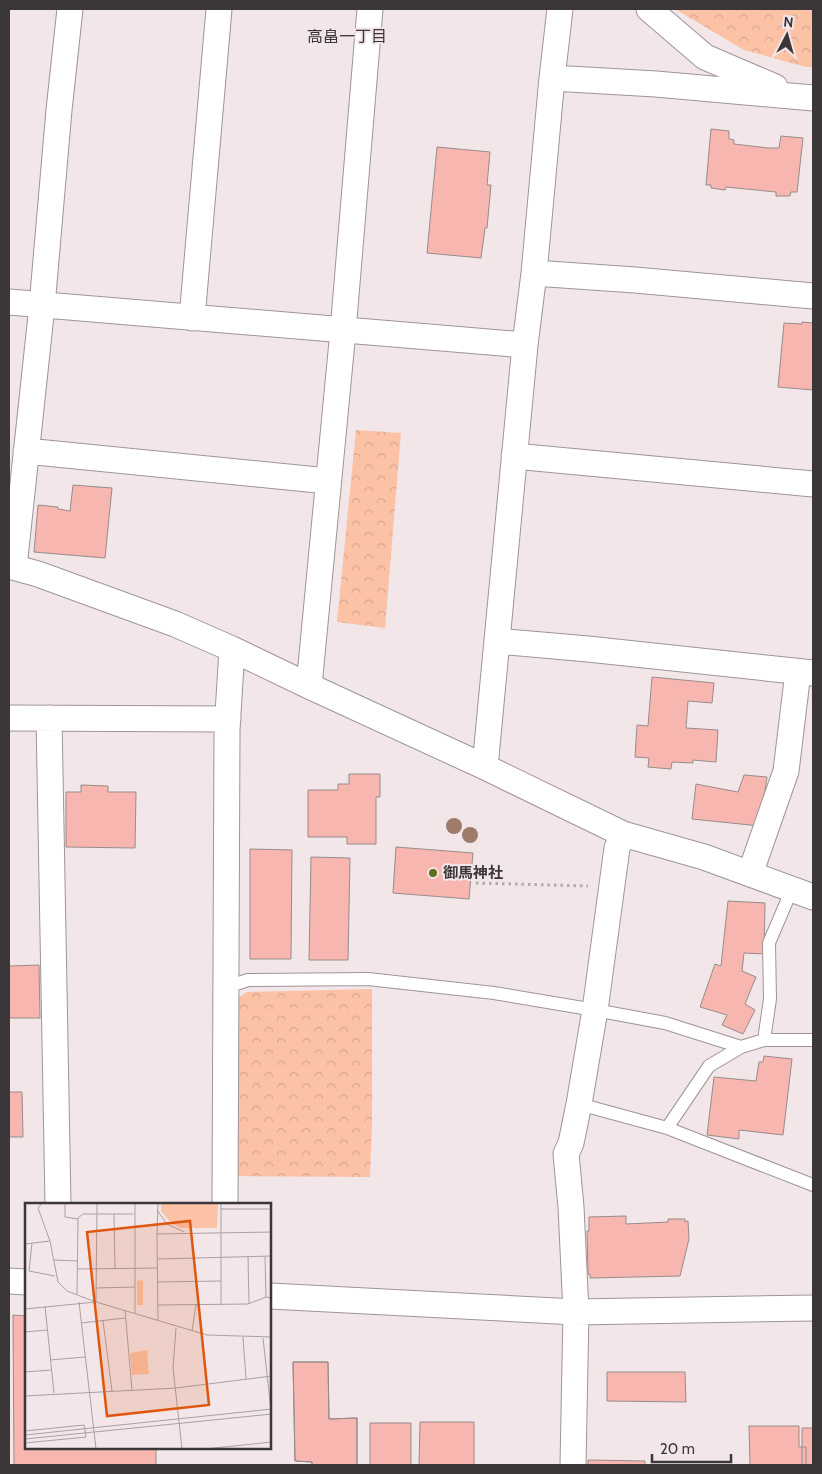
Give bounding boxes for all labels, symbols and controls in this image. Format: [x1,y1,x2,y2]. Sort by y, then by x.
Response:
north arrow [762,10,812,60]
text: N [782,13,794,32]
district label: 高畠一丁目 [307,27,387,46]
place label: 御馬神社 [443,864,503,882]
marker: 御馬神社 [427,867,439,879]
inset map [25,1203,271,1449]
scale bar [652,1432,731,1464]
text: 20 m [660,1440,695,1458]

